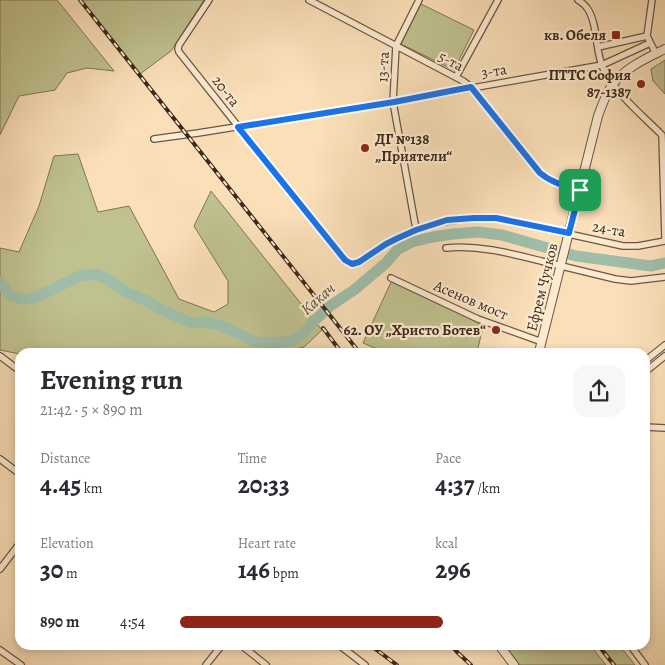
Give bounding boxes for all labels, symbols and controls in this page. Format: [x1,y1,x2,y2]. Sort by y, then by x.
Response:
place label: кв. Обеля [544,25,606,45]
marker: кв. Обеля [610,29,622,41]
street label: 5-та [435,46,467,76]
street label: 13-та [372,51,394,83]
street label: 3-та [480,59,508,83]
place label: ПТТС София 87-1387 [548,65,632,102]
street label: 20-та [208,71,245,111]
marker: ПТТС София 87-1387 [635,78,647,90]
place label: ДГ №138 „Приятели“ [375,129,452,166]
marker: ДГ №138 „Приятели“ [359,142,371,154]
pin [559,169,601,211]
icon: arrive [566,176,594,204]
street label: 24-та [591,216,627,242]
street label: Ефрем Чучков [521,241,563,333]
street label: Асенов мост [430,275,512,325]
water label: Какач [296,278,340,320]
place label: 62. ОУ „Христо Ботев“ [344,320,486,340]
marker: 62. ОУ „Христо Ботев“ [490,324,502,336]
text: Evening run [40,361,183,399]
button: share [573,365,625,417]
text: 21:42 · 5 × 890 m [40,399,143,421]
text: Distance [40,449,90,468]
text: Time [238,449,267,468]
text: Pace [435,449,461,468]
text: 4.45 [40,468,81,502]
text: 20:33 [238,468,290,502]
text: 4:37 [435,468,474,502]
text: km [81,479,102,498]
text: /km [474,479,500,498]
text: Elevation [40,534,94,553]
text: Heart rate [238,534,296,553]
text: kcal [435,534,458,553]
text: 30 [40,553,63,587]
text: 146 [238,553,270,587]
text: 296 [435,553,471,587]
text: m [63,564,78,583]
text: bpm [270,564,299,583]
text: 890 m [40,611,79,633]
text: 4:54 [120,611,145,633]

